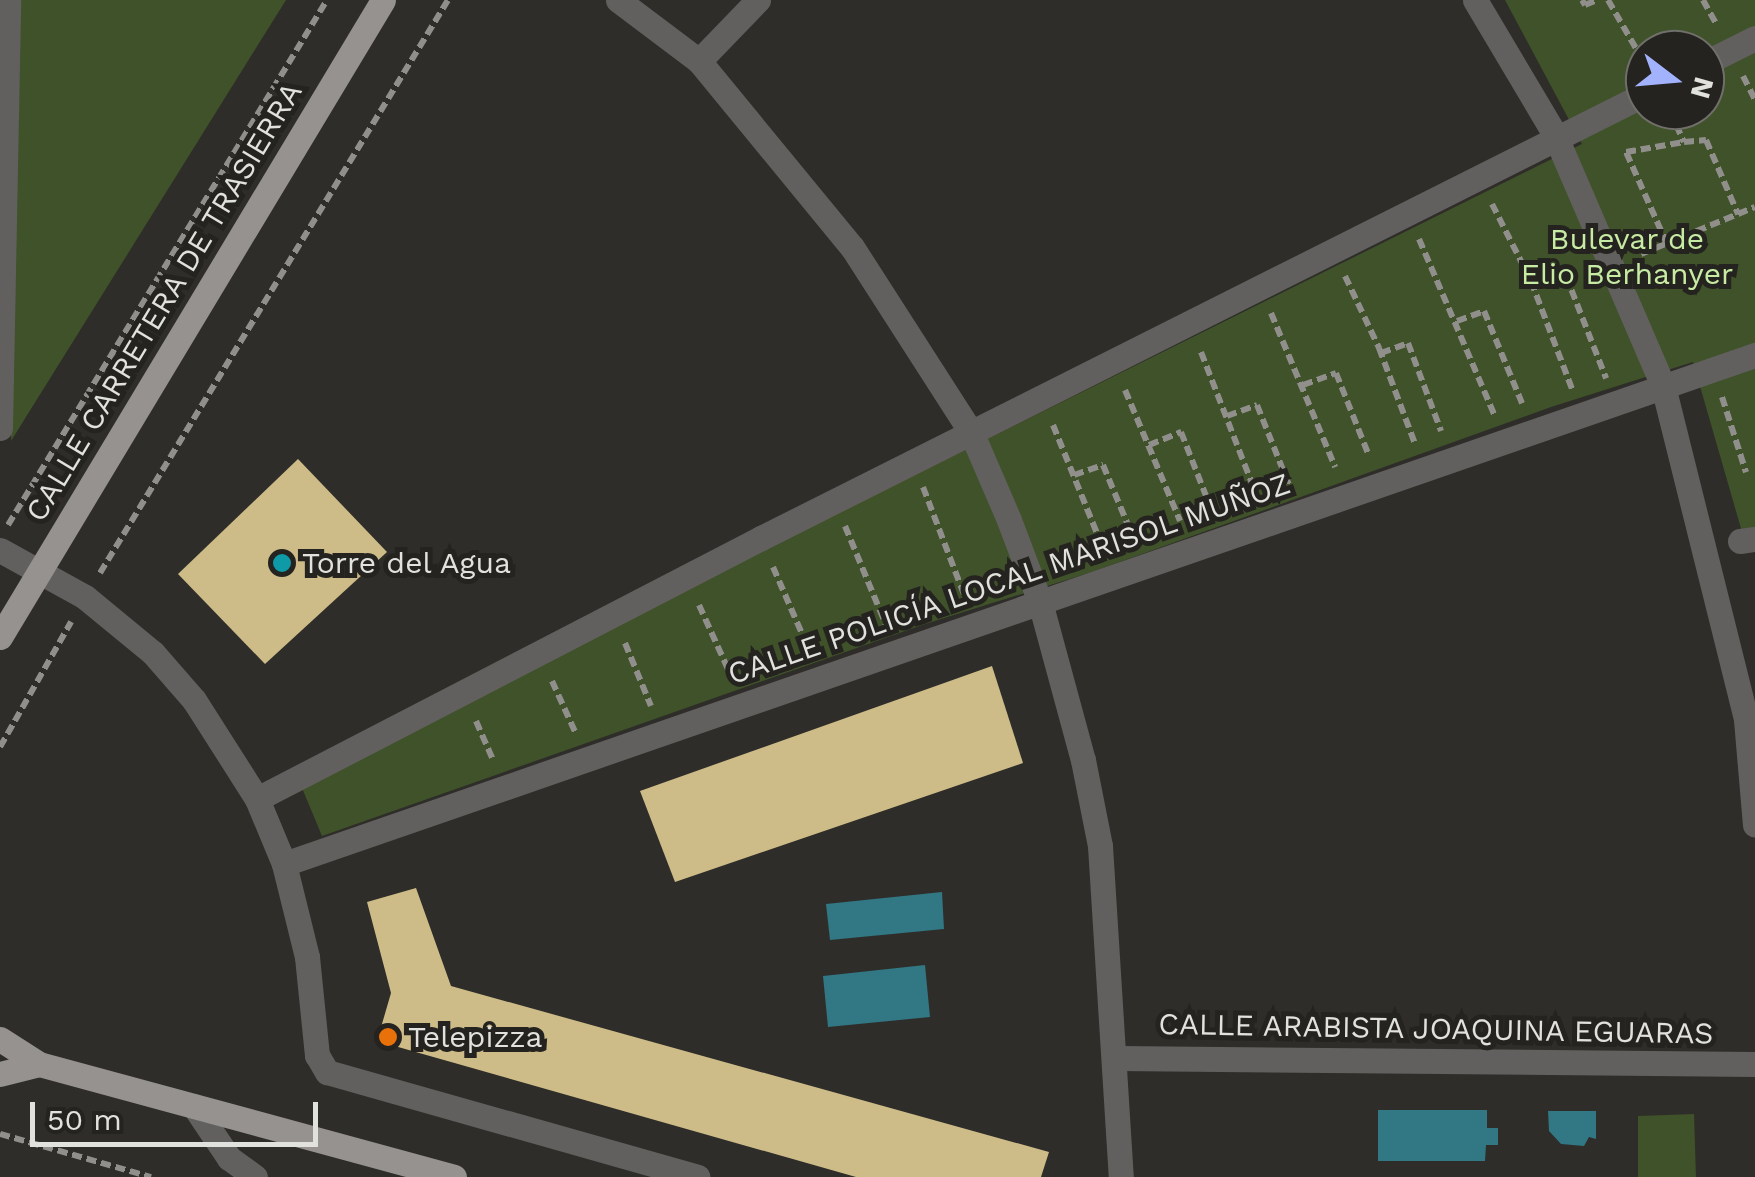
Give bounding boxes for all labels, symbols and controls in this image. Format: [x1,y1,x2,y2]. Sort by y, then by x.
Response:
north arrow [1625,30,1725,130]
text: N [1684,73,1721,102]
street label: CALLE CARRETERA DE TRASIERRA [18,75,310,529]
park label: Bulevar de Elio Berhanyer [1521,221,1733,292]
street label: CALLE POLICÍA LOCAL MARISOL MUÑOZ [722,465,1296,693]
place label: Torre del Agua [302,545,513,581]
marker: Torre del Agua [271,552,293,574]
street label: CALLE ARABISTA JOAQUINA EGUARAS [1156,1006,1716,1052]
place label: Telepizza [408,1019,542,1055]
marker: Telepizza [377,1026,399,1048]
scale bar [35,1082,322,1144]
text: 50 m [47,1102,122,1137]

